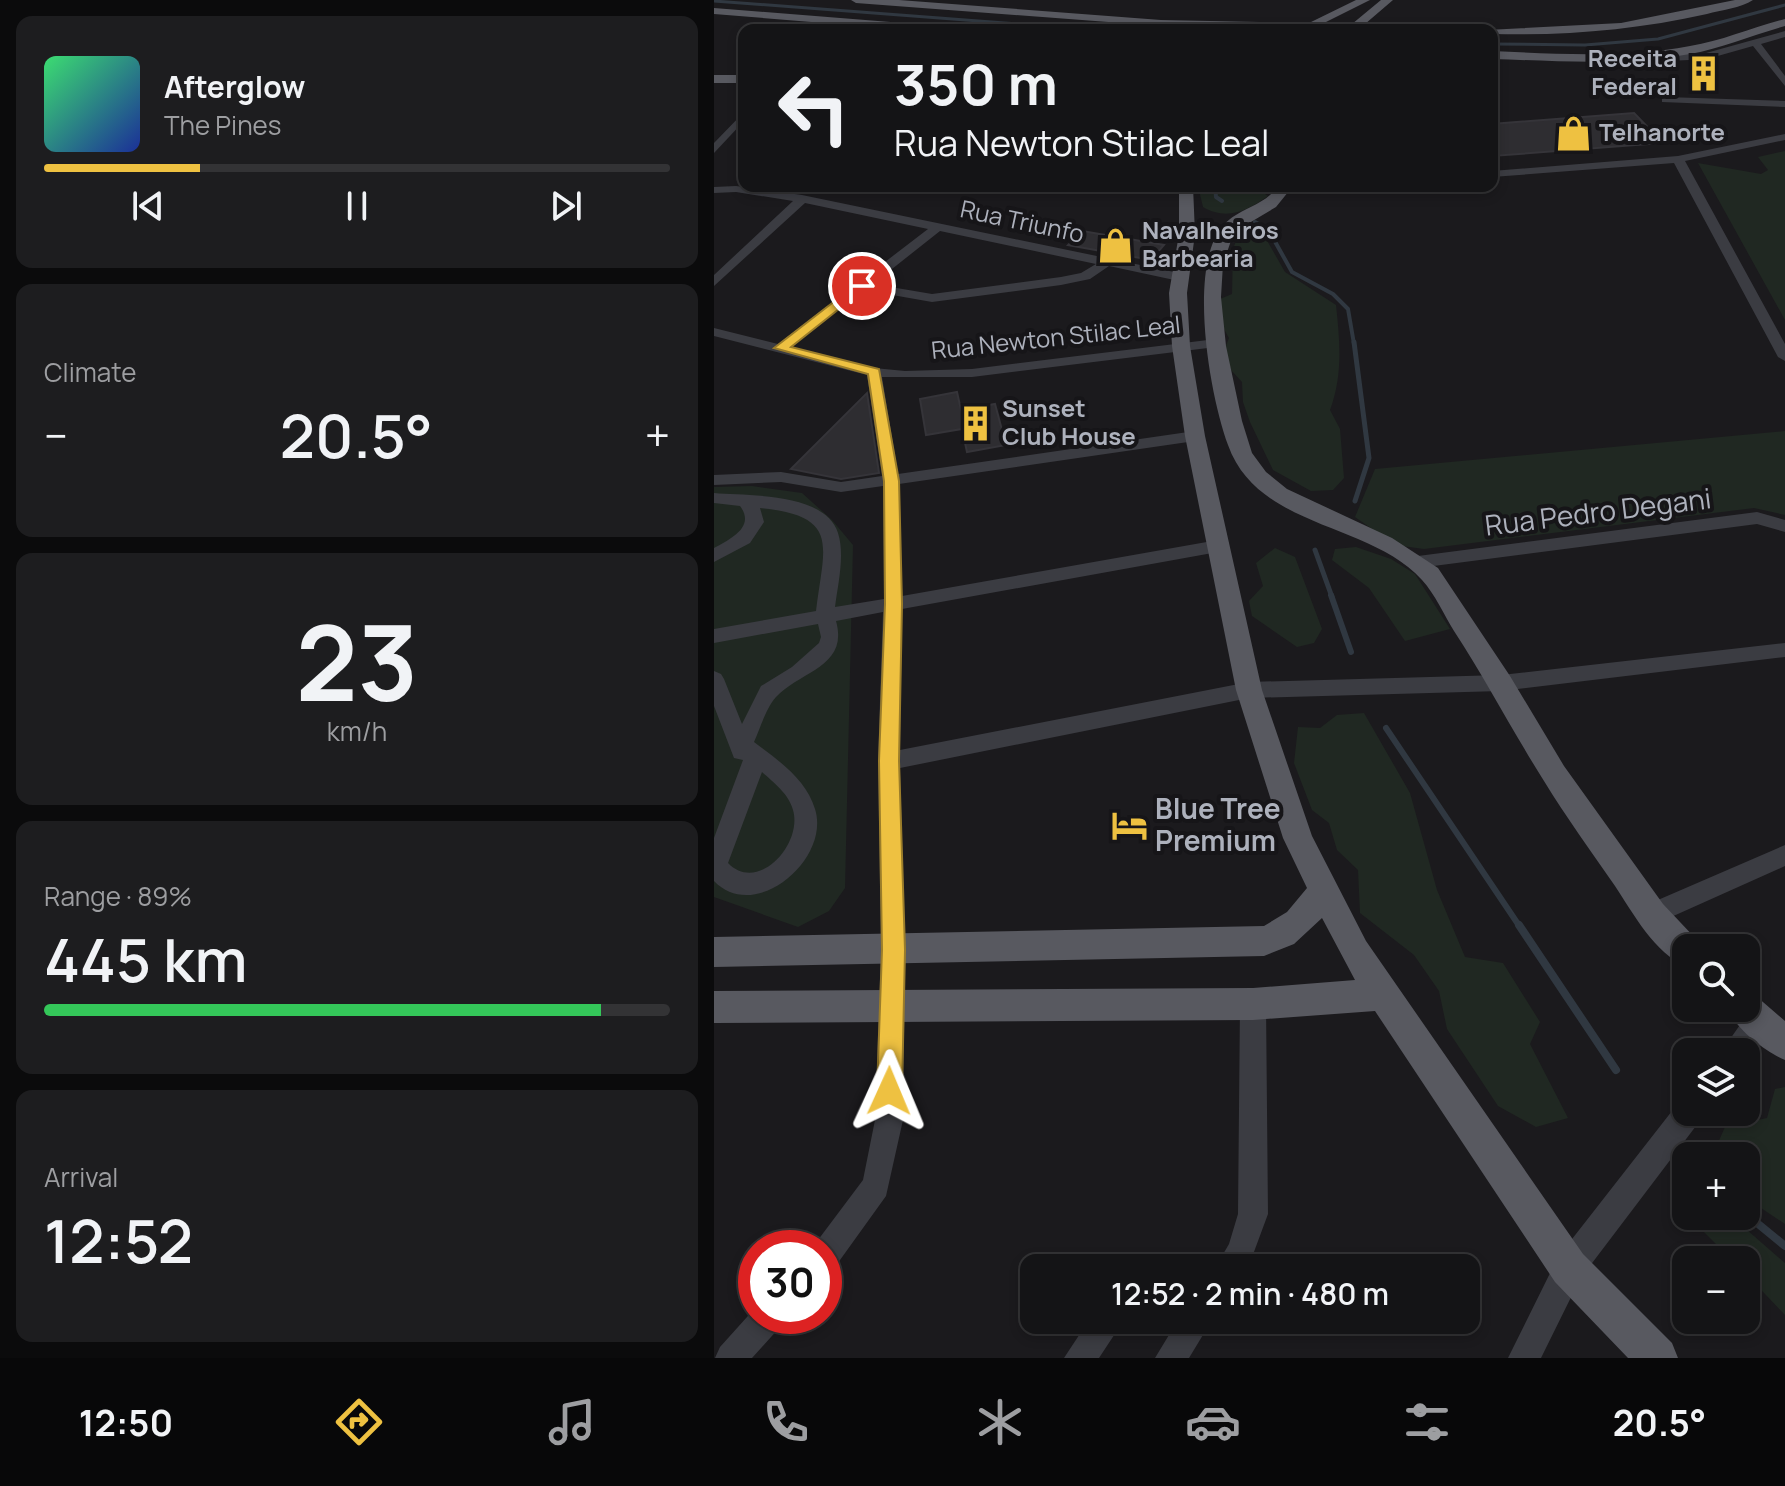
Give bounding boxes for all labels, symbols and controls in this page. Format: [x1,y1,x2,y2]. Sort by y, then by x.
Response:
place label: Receita Federal [1588,41,1677,102]
text: 350 m [894,45,1058,122]
building icon: Receita Federal [1684,54,1722,92]
icon: left [762,56,866,160]
text: Afterglow [164,66,305,107]
text: The Pines [164,107,281,143]
shop icon: Telhanorte [1554,114,1592,152]
place label: Telhanorte [1599,115,1725,148]
text: Rua Newton Stilac Leal [894,118,1269,167]
icon: previous [126,184,170,228]
icon: pause [335,184,379,228]
icon: next [544,184,588,228]
street label: Rua Triunfo [957,191,1087,250]
place label: Navalheiros Barbearia [1142,213,1279,274]
shop icon: Navalheiros Barbearia [1097,226,1135,264]
pin [828,252,896,320]
icon: arrive [840,264,884,308]
street label: Rua Newton Stilac Leal [930,307,1182,366]
text: Climate [44,354,136,390]
place label: Sunset Club House [1002,391,1136,452]
text: 20.5° [280,394,433,476]
building icon: Sunset Club House [957,404,995,442]
text: − [44,405,68,465]
text: + [645,405,670,465]
street label: Rua Pedro Degani [1483,478,1713,544]
text: 23 [296,590,418,732]
text: km/h [327,713,387,749]
place label: Blue Tree Premium [1155,789,1281,859]
hotel icon: Blue Tree Premium [1110,806,1148,844]
text: Range · 89% [44,878,192,914]
text: 445 km [44,918,247,1000]
map controls [1672,934,1760,1334]
button: search [1672,934,1760,1022]
button: layers [1672,1038,1760,1126]
position arrow [847,1049,931,1133]
button: + [1672,1142,1760,1230]
text: Arrival [44,1159,118,1195]
text: 12:52 [44,1199,193,1281]
speed limit sign: 30 [738,1230,842,1334]
button: − [1672,1246,1760,1334]
text: 12:52 · 2 min · 480 m [1111,1273,1389,1314]
icon: directions [331,1394,387,1450]
icon: music [544,1394,600,1450]
icon: phone [758,1394,814,1450]
icon: climate [972,1394,1028,1450]
icon: car [1185,1394,1241,1450]
icon: filters [1399,1394,1455,1450]
text: 12:50 [79,1398,173,1447]
text: 20.5° [1613,1398,1706,1447]

